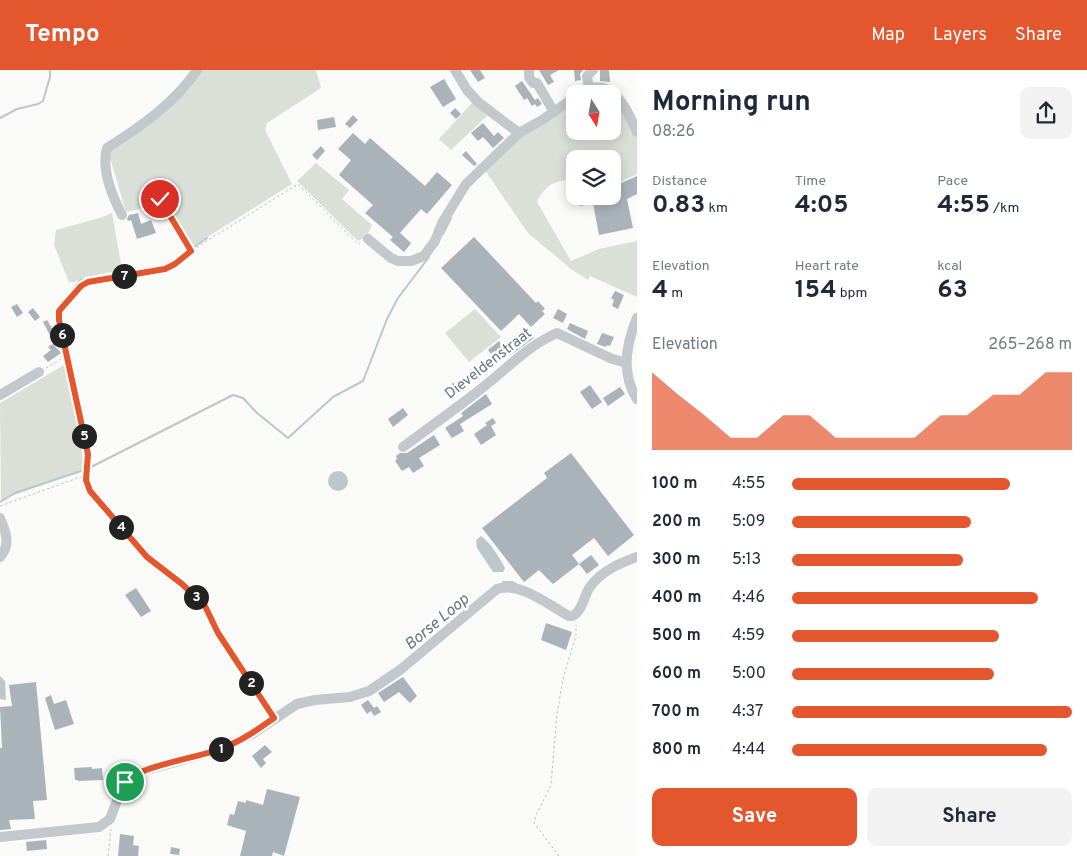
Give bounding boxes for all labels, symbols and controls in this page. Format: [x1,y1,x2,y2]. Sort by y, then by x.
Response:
text: Tempo [25,20,100,50]
text: Map [871,24,905,47]
text: Layers [933,24,987,47]
text: Share [1015,24,1062,47]
north arrow [566,85,621,140]
map controls [566,85,621,205]
text: Morning run [652,85,811,121]
button: share [1020,87,1072,139]
text: 08:26 [652,122,695,142]
button: layers [566,150,621,205]
text: Distance [652,173,707,190]
text: Time [795,173,826,190]
text: Pace [937,173,968,190]
pin [139,178,181,220]
icon: check [146,185,174,213]
text: 0.83 [652,190,705,222]
text: 4:05 [795,190,849,222]
text: 4:55 [937,190,990,222]
text: km [705,200,728,217]
text: /km [990,200,1019,217]
text: Elevation [652,258,710,275]
text: Heart rate [795,258,859,275]
text: kcal [937,258,962,275]
pin: 7 [112,264,136,288]
text: 7 [121,268,128,285]
text: 4 [652,275,668,307]
text: 154 [795,275,837,307]
text: 63 [937,275,968,307]
text: m [668,285,683,302]
text: bpm [837,285,867,302]
pin: 6 [50,322,74,348]
street label: Dieveldenstraat [442,324,536,404]
text: 6 [58,327,67,344]
text: Elevation [652,335,718,355]
text: 265–268 m [988,335,1072,355]
pin: 5 [72,424,96,448]
text: 5 [80,428,89,445]
text: 100 m [652,474,698,494]
text: 4:55 [732,474,765,494]
text: 200 m [652,512,701,532]
text: 5:09 [732,512,765,532]
pin: 4 [108,514,134,540]
text: 4 [117,519,126,536]
text: 300 m [652,550,700,570]
text: 5:13 [732,550,761,570]
pin: 3 [184,584,208,610]
text: 400 m [652,588,701,608]
text: 4:46 [732,588,765,608]
text: 3 [192,589,201,606]
water label: Borse Loop [401,590,474,655]
text: 500 m [652,626,701,646]
text: 4:59 [732,626,765,646]
text: 600 m [652,664,701,684]
text: 5:00 [732,664,766,684]
pin: 2 [238,670,264,696]
text: 2 [247,675,256,692]
text: 700 m [652,702,700,722]
text: 4:37 [732,702,763,722]
pin: 1 [208,736,234,762]
text: 800 m [652,740,701,760]
text: 4:44 [732,740,765,760]
text: 1 [219,741,224,758]
pin [104,761,146,803]
icon: arrive [111,768,139,796]
button: Save [652,788,857,846]
button: Share [867,788,1072,846]

